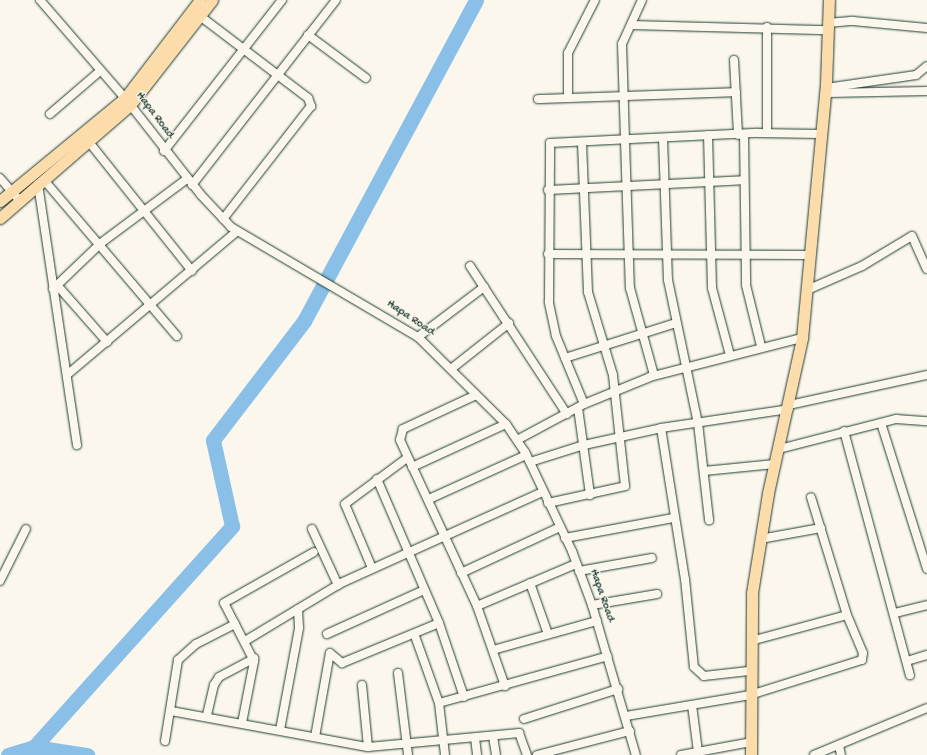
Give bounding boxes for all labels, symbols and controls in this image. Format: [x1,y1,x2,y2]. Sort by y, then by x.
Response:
street label: Hapa Road [132,90,176,142]
street label: Hapa Road [383,298,437,340]
street label: Hapa Road [585,568,617,624]

